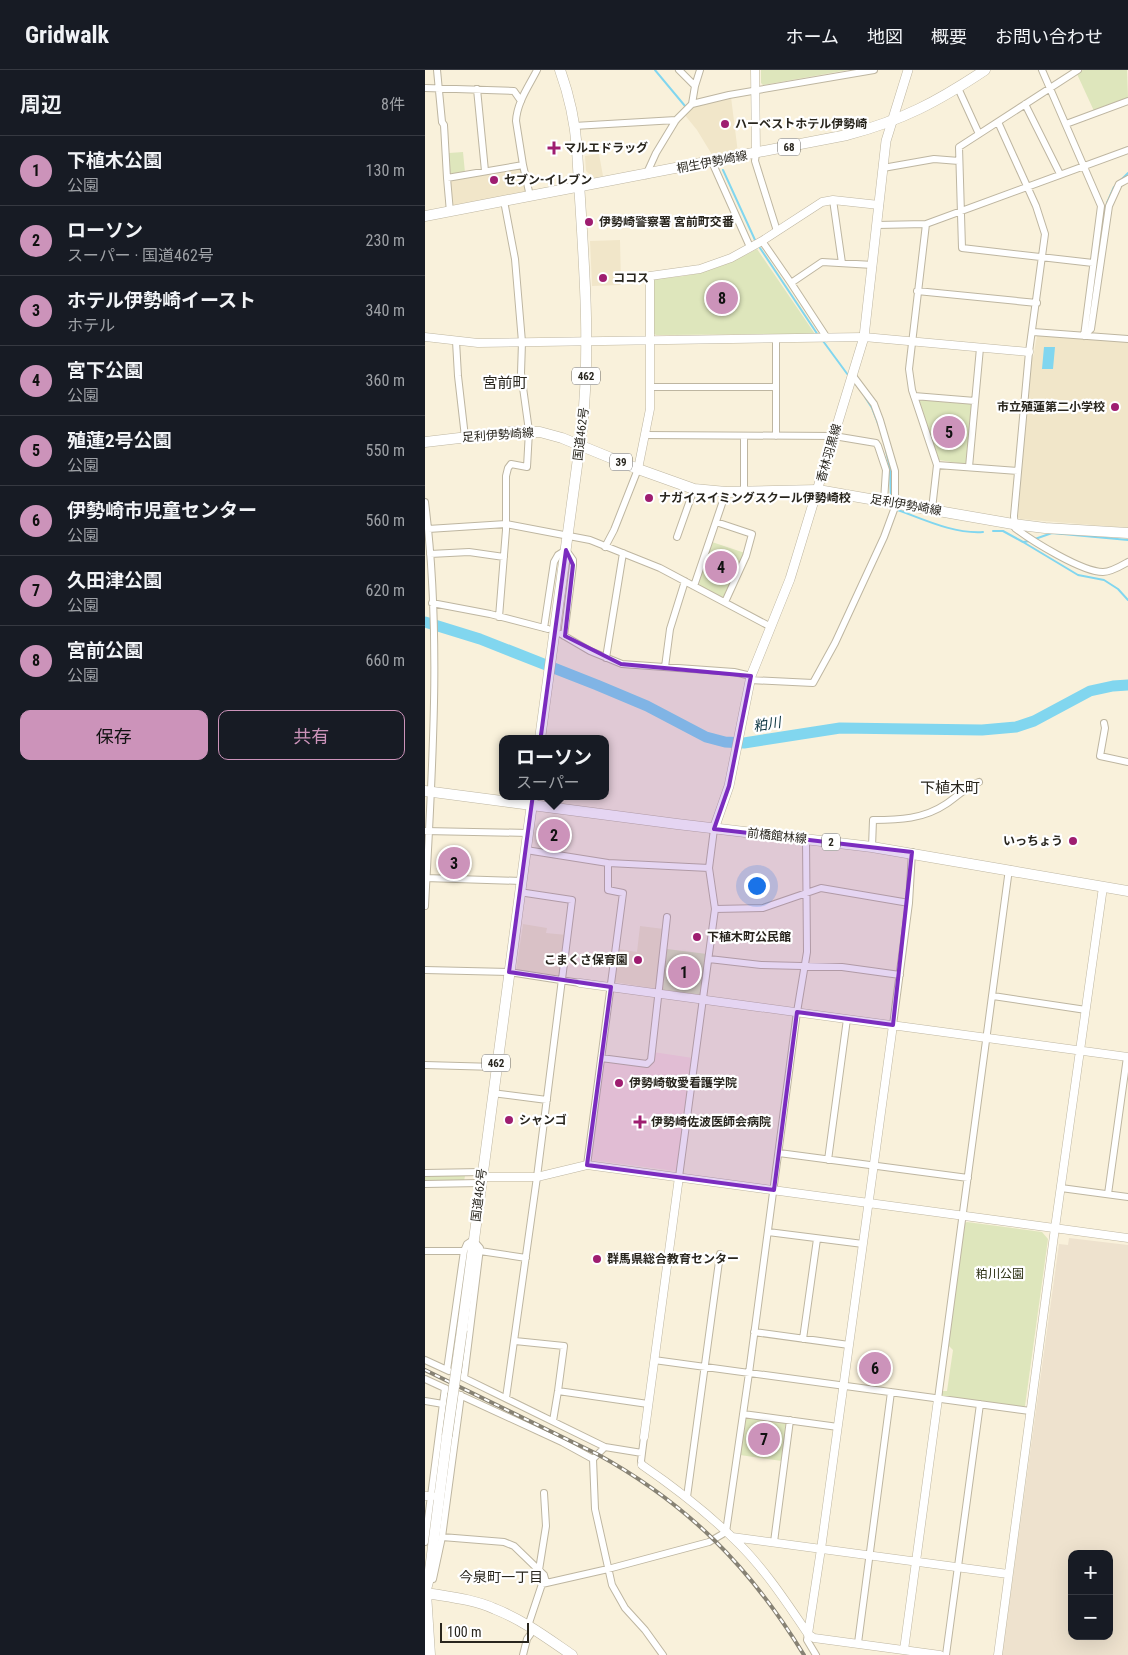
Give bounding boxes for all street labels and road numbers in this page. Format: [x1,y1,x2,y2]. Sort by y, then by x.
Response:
road number: 68 [778,138,800,156]
street label: 桐生伊勢崎線 [675,148,749,176]
road number: 462 [572,368,600,384]
street label: 国道462号 [571,406,591,462]
street label: 香林羽黒線 [814,422,844,484]
street label: 足利伊勢崎線 [462,426,534,444]
road number: 39 [610,454,632,471]
street label: 足利伊勢崎線 [869,492,943,518]
street label: 前橋館林線 [746,826,808,846]
road number: 2 [822,834,840,850]
road number: 462 [482,1054,510,1071]
street label: 国道462号 [469,1167,489,1223]

